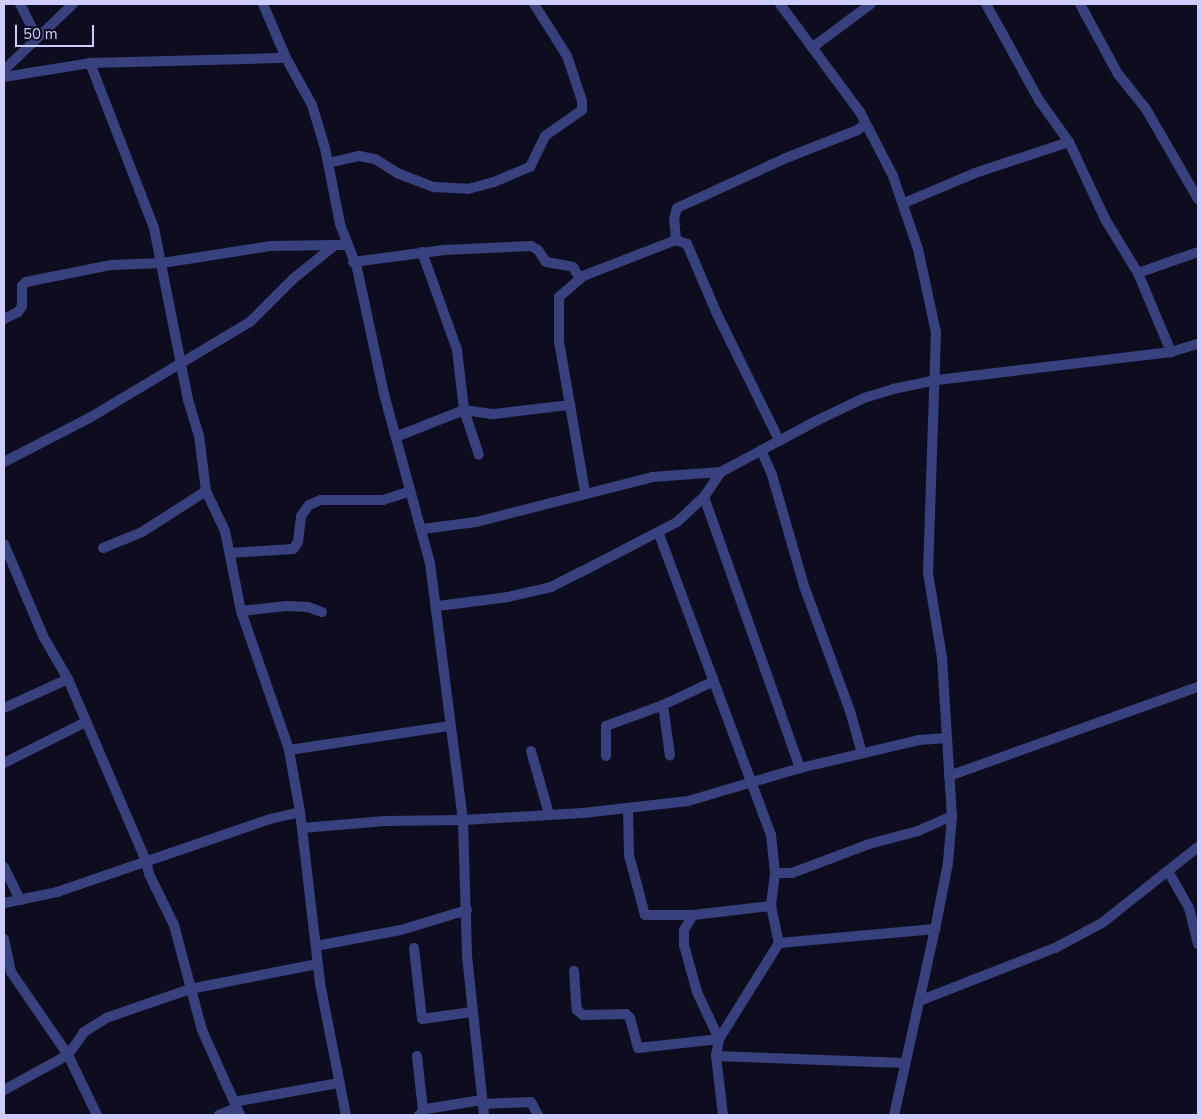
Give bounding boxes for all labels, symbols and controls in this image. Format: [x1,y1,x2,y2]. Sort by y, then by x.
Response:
scale bar [18,15,96,47]
text: 50 m [23,24,58,44]

